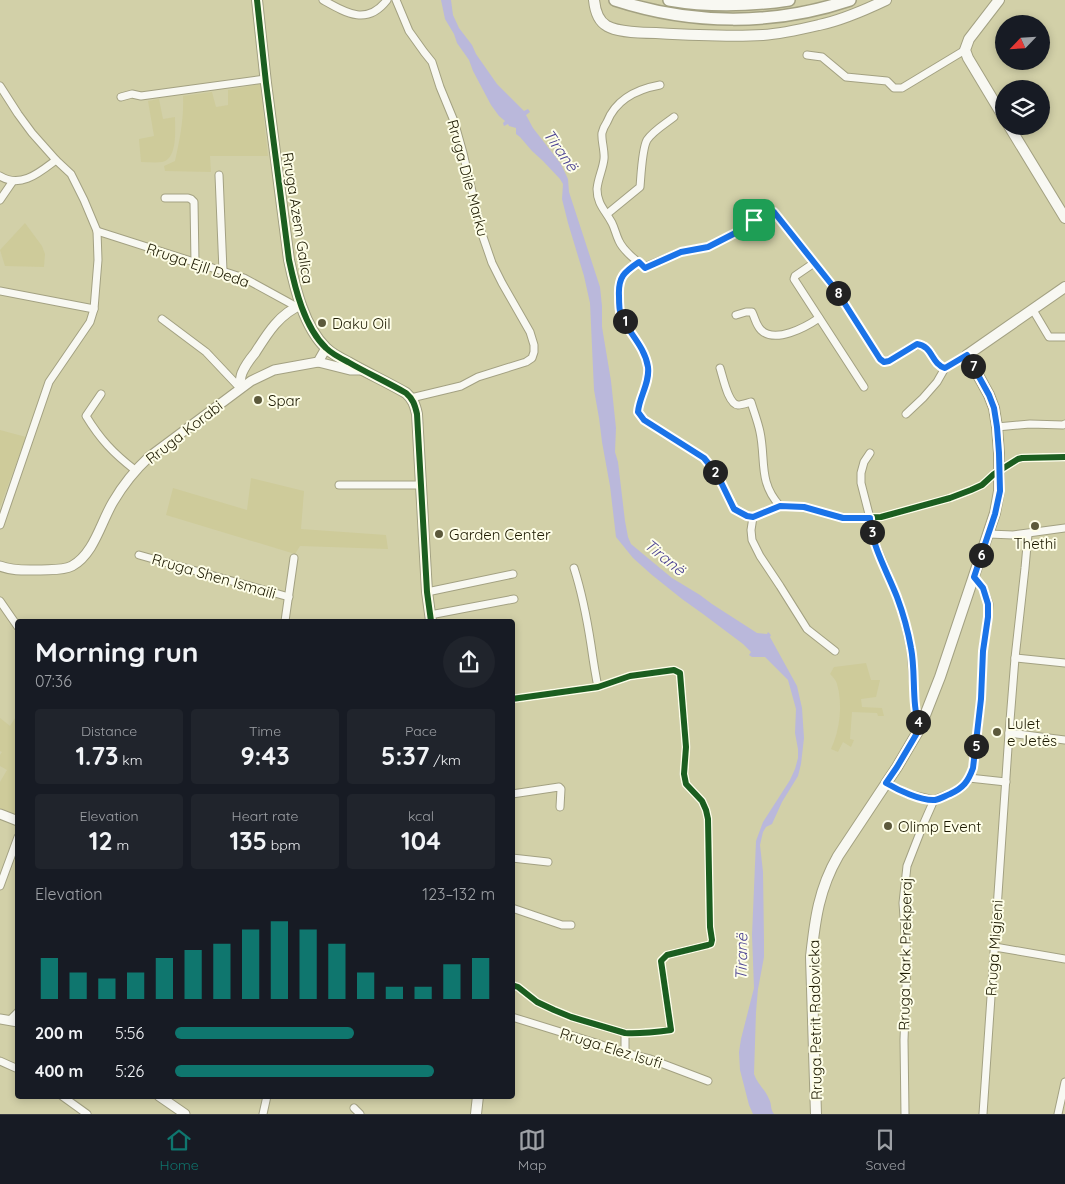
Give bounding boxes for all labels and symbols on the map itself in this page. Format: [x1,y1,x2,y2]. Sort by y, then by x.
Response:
north arrow [995,15,1050,70]
street label: Rruga Dile Marku [443,117,493,239]
water label: Tiranë [539,125,583,176]
street label: Rruga Azem Galica [278,151,318,285]
pin [733,199,775,241]
street label: Rruga Ejll Deda [144,238,252,292]
pin: 8 [826,280,850,306]
pin: 1 [612,308,638,334]
place label: Daku Oil [332,314,391,333]
marker: Daku Oil [316,317,328,329]
pin: 7 [960,354,986,378]
place label: Spar [268,391,301,410]
marker: Spar [252,394,264,406]
street label: Rruga Korabi [142,396,226,468]
pin: 2 [702,460,728,484]
pin: 3 [860,520,884,544]
marker: Thethi [1029,520,1041,532]
place label: Garden Center [449,525,551,544]
marker: Garden Center [433,528,445,540]
water label: Tiranë [640,534,690,580]
place label: Thethi [1014,534,1056,553]
pin: 6 [968,542,994,568]
street label: Rruga Shen Ismaili [150,549,278,603]
pin: 4 [906,710,930,734]
place label: Lulet e Jetës [1007,714,1057,750]
marker: Lulet e Jetës [991,726,1003,738]
pin: 5 [964,734,988,758]
place label: Olimp Event [898,817,981,836]
marker: Olimp Event [882,820,894,832]
street label: Rruga Mark Prekperaj [894,877,916,1031]
street label: Rruga Migjeni [981,899,1007,997]
water label: Tiranë [731,932,751,981]
street label: Rruga Petrit Radovicka [804,940,826,1100]
street label: Rruga Elez Isufi [557,1023,665,1073]

